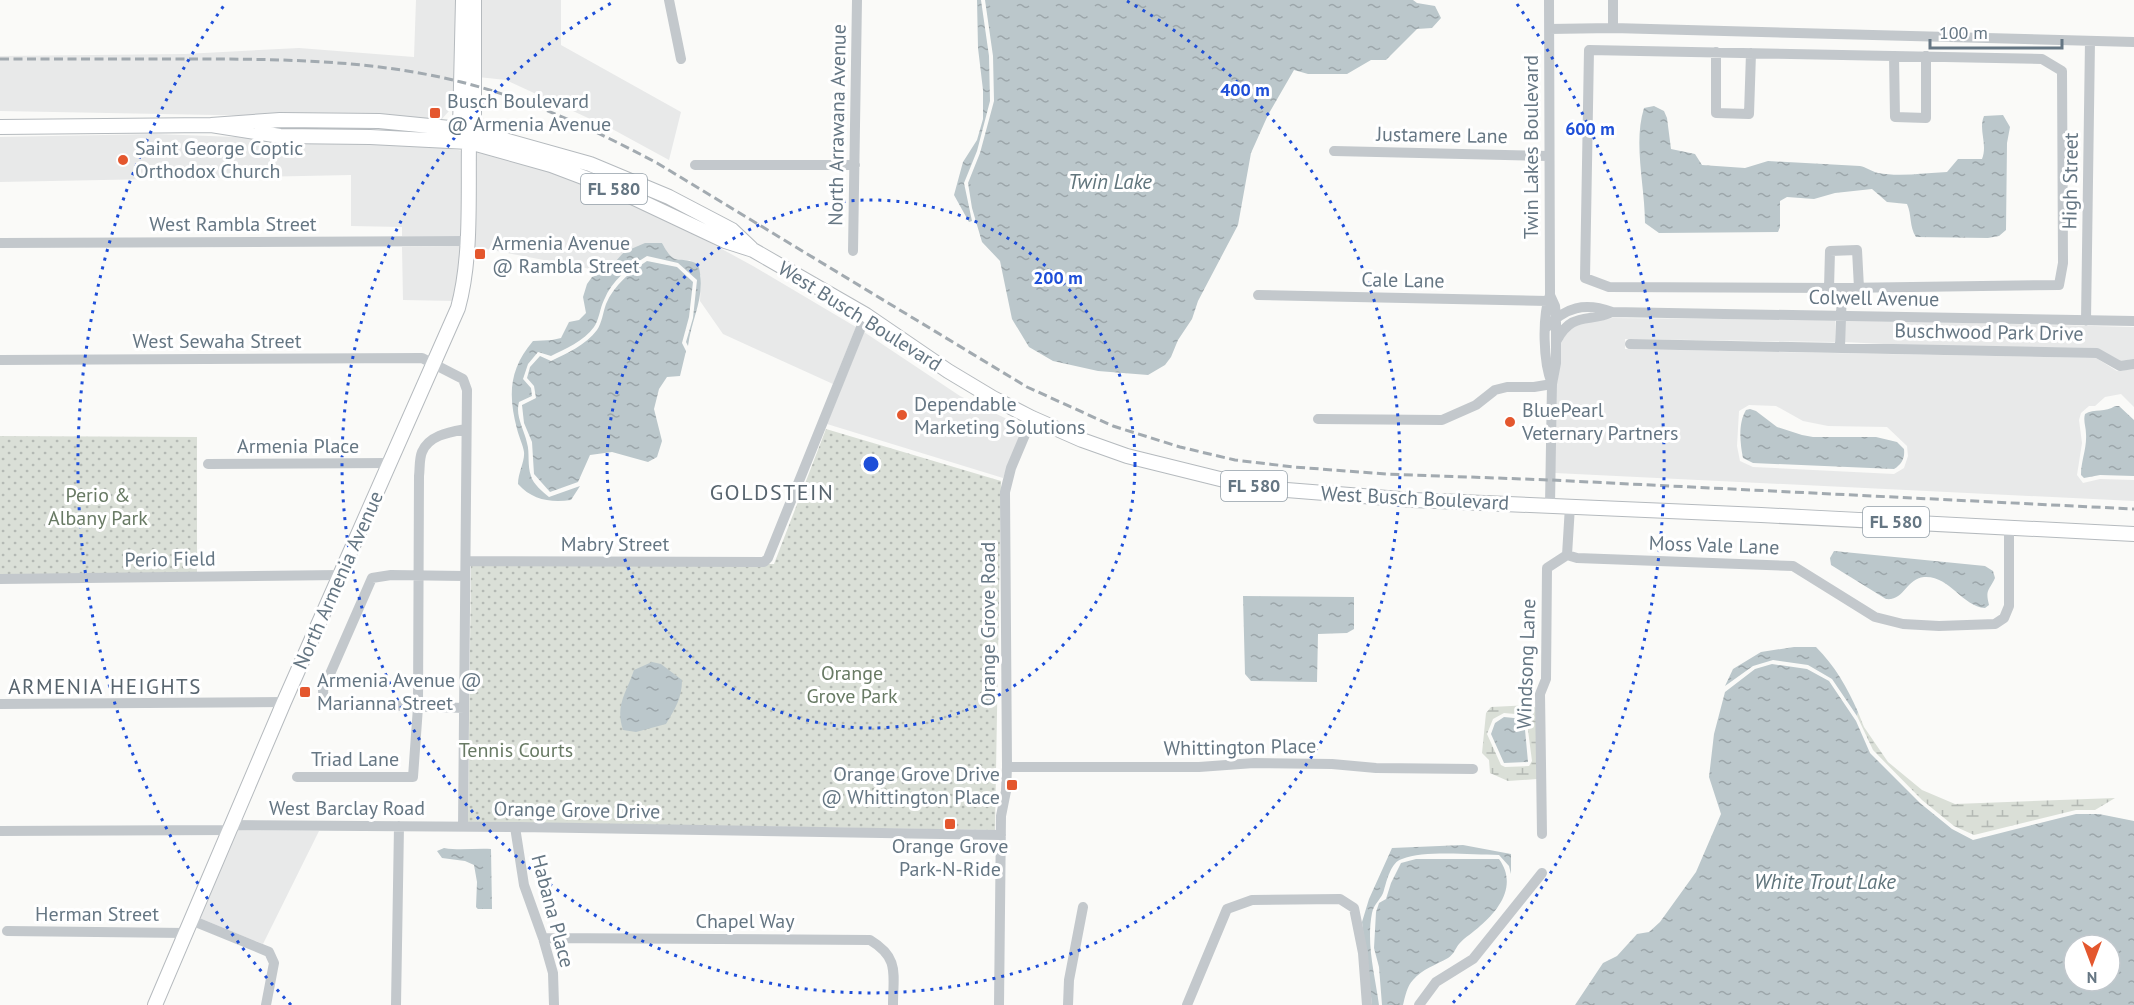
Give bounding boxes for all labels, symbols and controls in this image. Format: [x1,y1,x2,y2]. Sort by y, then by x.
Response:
scale bar [1930,12,2062,50]
text: 100 m [1939,21,1988,44]
street label: North Arrawana Avenue [822,24,852,226]
street label: Twin Lakes Boulevard [1518,55,1544,239]
text: 400 m [1220,78,1270,101]
place label: Busch Boulevard @ Armenia Avenue [447,88,611,137]
marker: Busch Boulevard @ Armenia Avenue [428,106,442,120]
text: 600 m [1565,117,1615,140]
street label: Justamere Lane [1375,121,1508,149]
street label: High Street [2056,132,2084,230]
place label: Saint George Coptic Orthodox Church [135,135,303,184]
marker: Saint George Coptic Orthodox Church [116,153,130,167]
water label: Twin Lake [1068,168,1152,195]
road number: FL 580 [581,174,647,204]
street label: West Rambla Street [149,211,317,237]
place label: Armenia Avenue @ Rambla Street [492,230,640,279]
marker: Armenia Avenue @ Rambla Street [473,247,487,261]
street label: West Busch Boulevard [773,255,947,377]
text: 200 m [1033,266,1083,289]
street label: Cale Lane [1361,266,1445,294]
street label: Colwell Avenue [1808,284,1940,312]
street label: Buschwood Park Drive [1894,317,2084,347]
street label: West Sewaha Street [133,328,302,354]
place label: Dependable Marketing Solutions [914,391,1085,440]
place label: BluePearl Veternary Partners [1521,397,1678,446]
marker: Dependable Marketing Solutions [895,408,909,422]
marker: BluePearl Veternary Partners [1503,415,1517,429]
street label: Armenia Place [237,433,359,459]
centre of rings [861,454,881,474]
road number: FL 580 [1221,471,1287,501]
district label: GOLDSTEIN [710,478,834,506]
street label: West Busch Boulevard [1320,480,1510,516]
park label: Perio & Albany Park [48,482,148,531]
street label: North Armenia Avenue [287,487,389,673]
road number: FL 580 [1863,507,1929,537]
street label: Moss Vale Lane [1648,530,1780,560]
street label: Mabry Street [561,531,669,557]
street label: Orange Grove Road [975,542,1001,706]
street label: Perio Field [124,545,216,573]
street label: Windsong Lane [1511,598,1541,730]
park label: Orange Grove Park [806,660,898,709]
place label: Armenia Avenue @ Marianna Street [317,667,482,716]
district label: ARMENIA HEIGHTS [8,673,202,700]
marker: Armenia Avenue @ Marianna Street [298,685,312,699]
street label: Whittington Place [1163,733,1317,761]
park label: Tennis Courts [459,737,573,763]
street label: Triad Lane [311,746,399,772]
place label: Orange Grove Drive @ Whittington Place [821,761,1000,810]
marker: Orange Grove Drive @ Whittington Place [1005,778,1019,792]
street label: West Barclay Road [269,795,425,821]
street label: Orange Grove Drive [493,796,661,824]
marker: Orange Grove Park-N-Ride [943,817,957,831]
place label: Orange Grove Park-N-Ride [892,833,1008,882]
street label: Habana Place [525,852,581,970]
water label: White Trout Lake [1754,868,1896,895]
street label: Herman Street [35,901,159,927]
street label: Chapel Way [695,908,795,934]
north arrow [2062,933,2122,993]
text: N [2087,968,2097,988]

